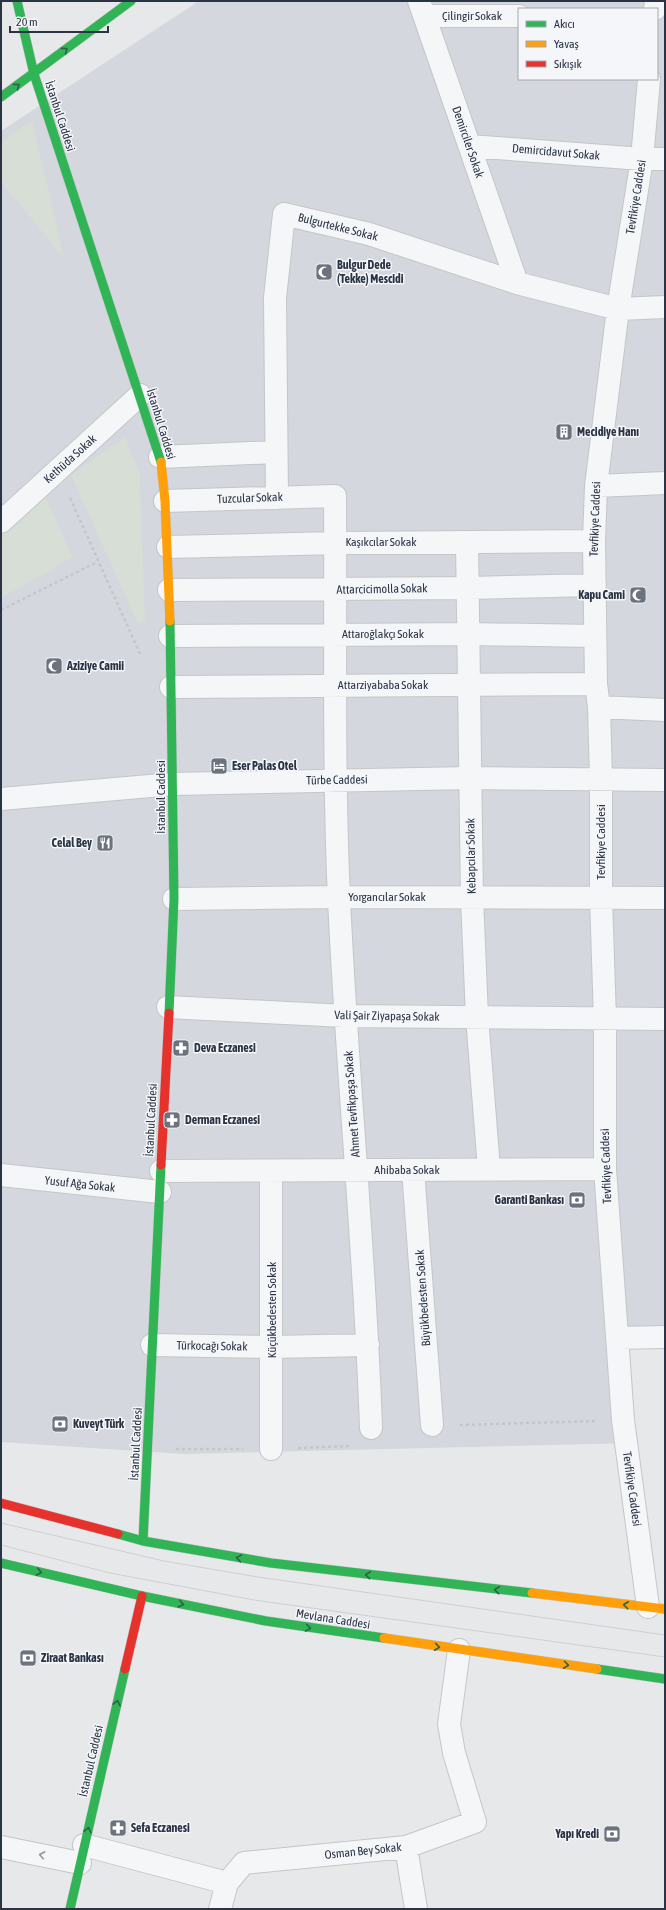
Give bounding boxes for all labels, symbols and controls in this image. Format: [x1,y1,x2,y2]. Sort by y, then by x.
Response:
scale bar [10,8,108,34]
legend [518,8,658,80]
street label: Çilingir Sokak [442,9,503,23]
text: 20 m [16,15,38,29]
text: Akıcı [554,17,575,31]
text: Yavaş [554,37,579,51]
one-way arrow [61,48,68,55]
text: Sıkışık [554,57,582,71]
street label: İstanbul Caddesi [42,79,78,153]
one-way arrow [13,84,20,91]
street label: Demirciler Sokak [449,104,487,180]
street label: Demircidavut Sokak [511,141,601,163]
street label: Tevfikiye Caddesi [623,159,649,235]
street label: Bulgurtekke Sokak [297,210,380,244]
place label: Bulgur Dede (Tekke) Mescidi [337,258,404,286]
mosque icon: Bulgur Dede (Tekke) Mescidi [314,262,334,282]
street label: İstanbul Caddesi [144,387,178,461]
building icon: Mecidiye Hanı [554,422,574,442]
place label: Mecidiye Hanı [577,425,639,439]
street label: Kethüda Sokak [41,431,100,486]
street label: Tevfikiye Caddesi [587,481,603,557]
street label: Tuzcular Sokak [217,490,284,506]
street label: Kaşıkcılar Sokak [345,535,417,549]
street label: Attarcicimolla Sokak [336,581,428,597]
mosque icon: Kapu Cami [628,585,648,605]
place label: Kapu Cami [578,588,625,602]
street label: Attaroğlakçı Sokak [342,627,425,641]
mosque icon: Aziziye Camii [44,656,64,676]
place label: Aziziye Camii [66,659,124,673]
street label: Attarziyababa Sokak [338,678,429,692]
hotel icon: Eser Palas Otel [209,756,229,776]
place label: Eser Palas Otel [232,759,298,773]
street label: İstanbul Caddesi [154,760,168,834]
street label: Türbe Caddesi [306,772,368,788]
street label: Tevfikiye Caddesi [594,804,608,880]
street label: Kebapcılar Sokak [463,817,479,894]
restaurant icon: Celal Bey [95,833,115,853]
place label: Celal Bey [52,836,92,850]
street label: Yorgancılar Sokak [348,890,427,904]
street label: Vali Şair Ziyapaşa Sokak [334,1008,441,1024]
pharmacy icon: Deva Eczanesi [171,1038,191,1058]
place label: Deva Eczanesi [194,1041,256,1055]
street label: Ahmet Tevfikpaşa Sokak [341,1050,363,1158]
street label: İstanbul Caddesi [142,1083,160,1157]
pharmacy icon: Derman Eczanesi [162,1110,182,1130]
place label: Derman Eczanesi [185,1113,260,1127]
street label: Tevfikiye Caddesi [598,1128,614,1204]
street label: Ahibaba Sokak [374,1163,440,1177]
street label: Yusuf Ağa Sokak [44,1173,117,1195]
bank icon: Garanti Bankası [567,1190,587,1210]
place label: Garanti Bankası [495,1193,564,1207]
street label: Büyükbedesten Sokak [413,1248,433,1347]
street label: Küçükbedesten Sokak [265,1261,279,1358]
street label: Türkocağı Sokak [176,1338,248,1354]
street label: İstanbul Caddesi [127,1407,145,1481]
bank icon: Kuveyt Türk [50,1414,70,1434]
place label: Kuveyt Türk [73,1417,125,1431]
street label: Tevfikiye Caddesi [620,1451,644,1527]
one-way arrow [236,1554,242,1562]
one-way arrow [35,1567,42,1576]
one-way arrow [365,1571,371,1580]
one-way arrow [494,1586,500,1595]
one-way arrow [177,1600,184,1608]
one-way arrow [623,1600,629,1609]
street label: Mevlana Caddesi [295,1606,371,1632]
one-way arrow [305,1623,312,1632]
one-way arrow [434,1642,440,1651]
bank icon: Ziraat Bankası [18,1648,38,1668]
place label: Ziraat Bankası [41,1651,104,1665]
one-way arrow [563,1660,569,1669]
one-way arrow [113,1700,121,1707]
street label: İstanbul Caddesi [76,1724,106,1798]
pharmacy icon: Sefa Eczanesi [108,1818,128,1838]
place label: Sefa Eczanesi [131,1821,190,1835]
bank icon: Yapı Kredi [602,1824,622,1844]
one-way arrow [83,1827,91,1833]
place label: Yapı Kredi [554,1827,599,1841]
street label: Osman Bey Sokak [324,1840,403,1862]
one-way arrow [38,1852,45,1860]

